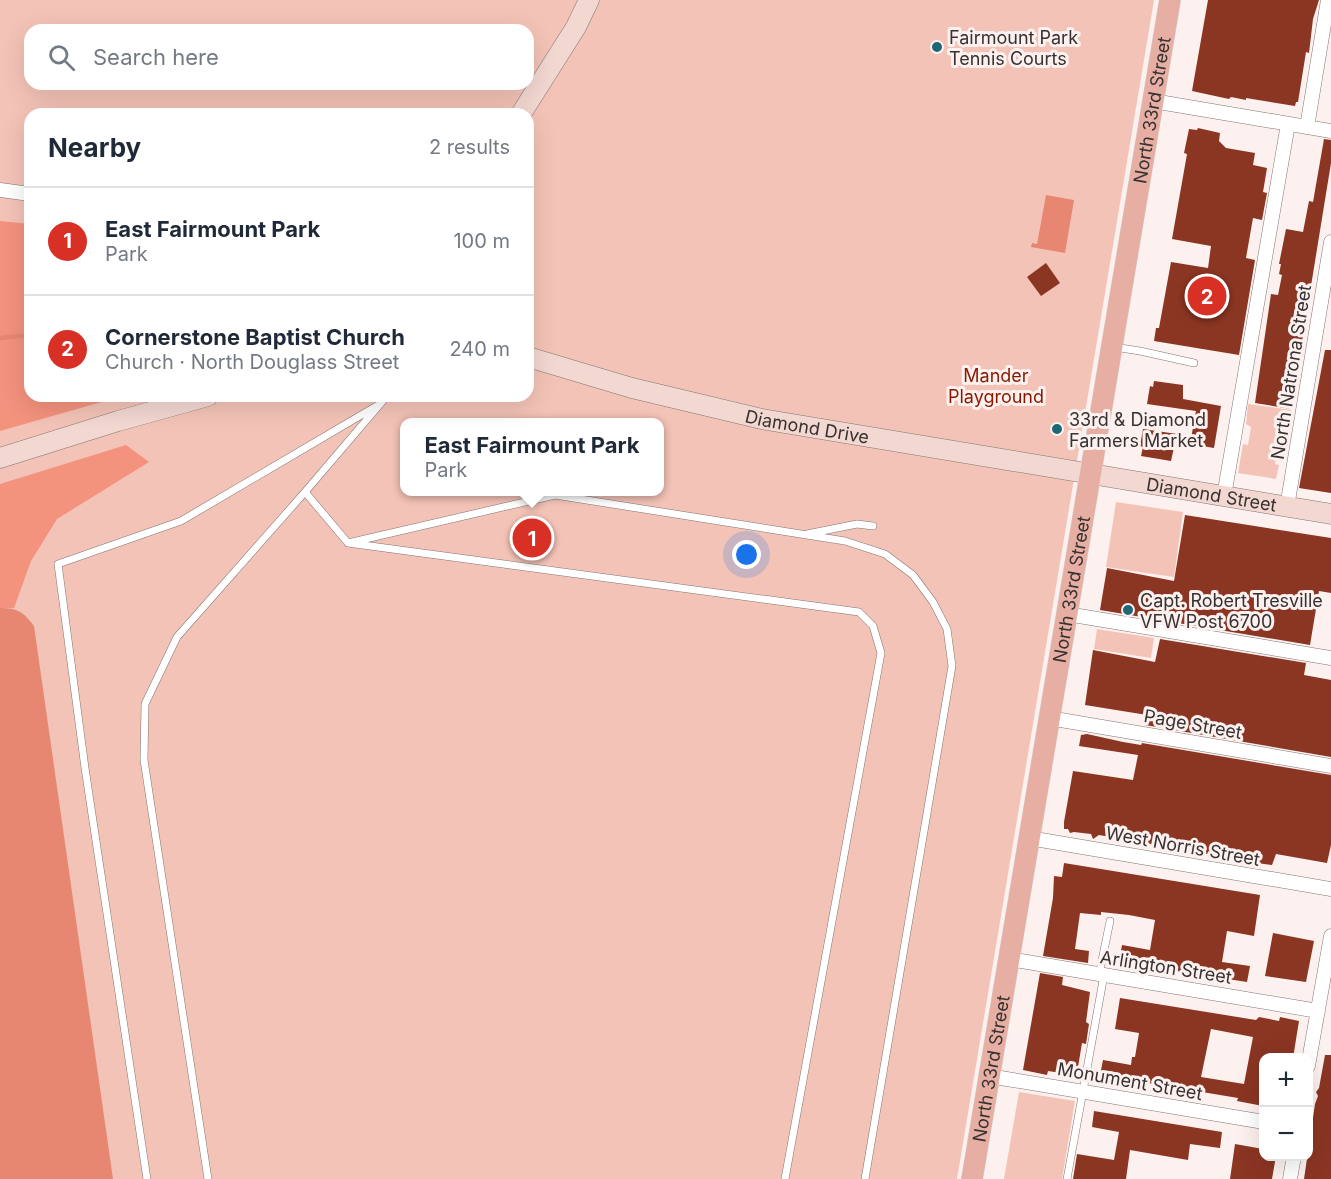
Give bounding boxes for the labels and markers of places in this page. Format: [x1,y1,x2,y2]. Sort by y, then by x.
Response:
place label: Fairmount Park Tennis Courts [949,27,1078,69]
marker: Fairmount Park Tennis Courts [930,40,944,54]
pin: 2 [1188,274,1226,318]
place label: 33rd & Diamond Farmers Market [1069,409,1206,451]
marker: 33rd & Diamond Farmers Market [1050,422,1064,436]
pin: 1 [512,516,552,560]
place label: Capt. Robert Tresville VFW Post 6700 [1140,590,1323,632]
marker: Capt. Robert Tresville VFW Post 6700 [1121,603,1135,617]

